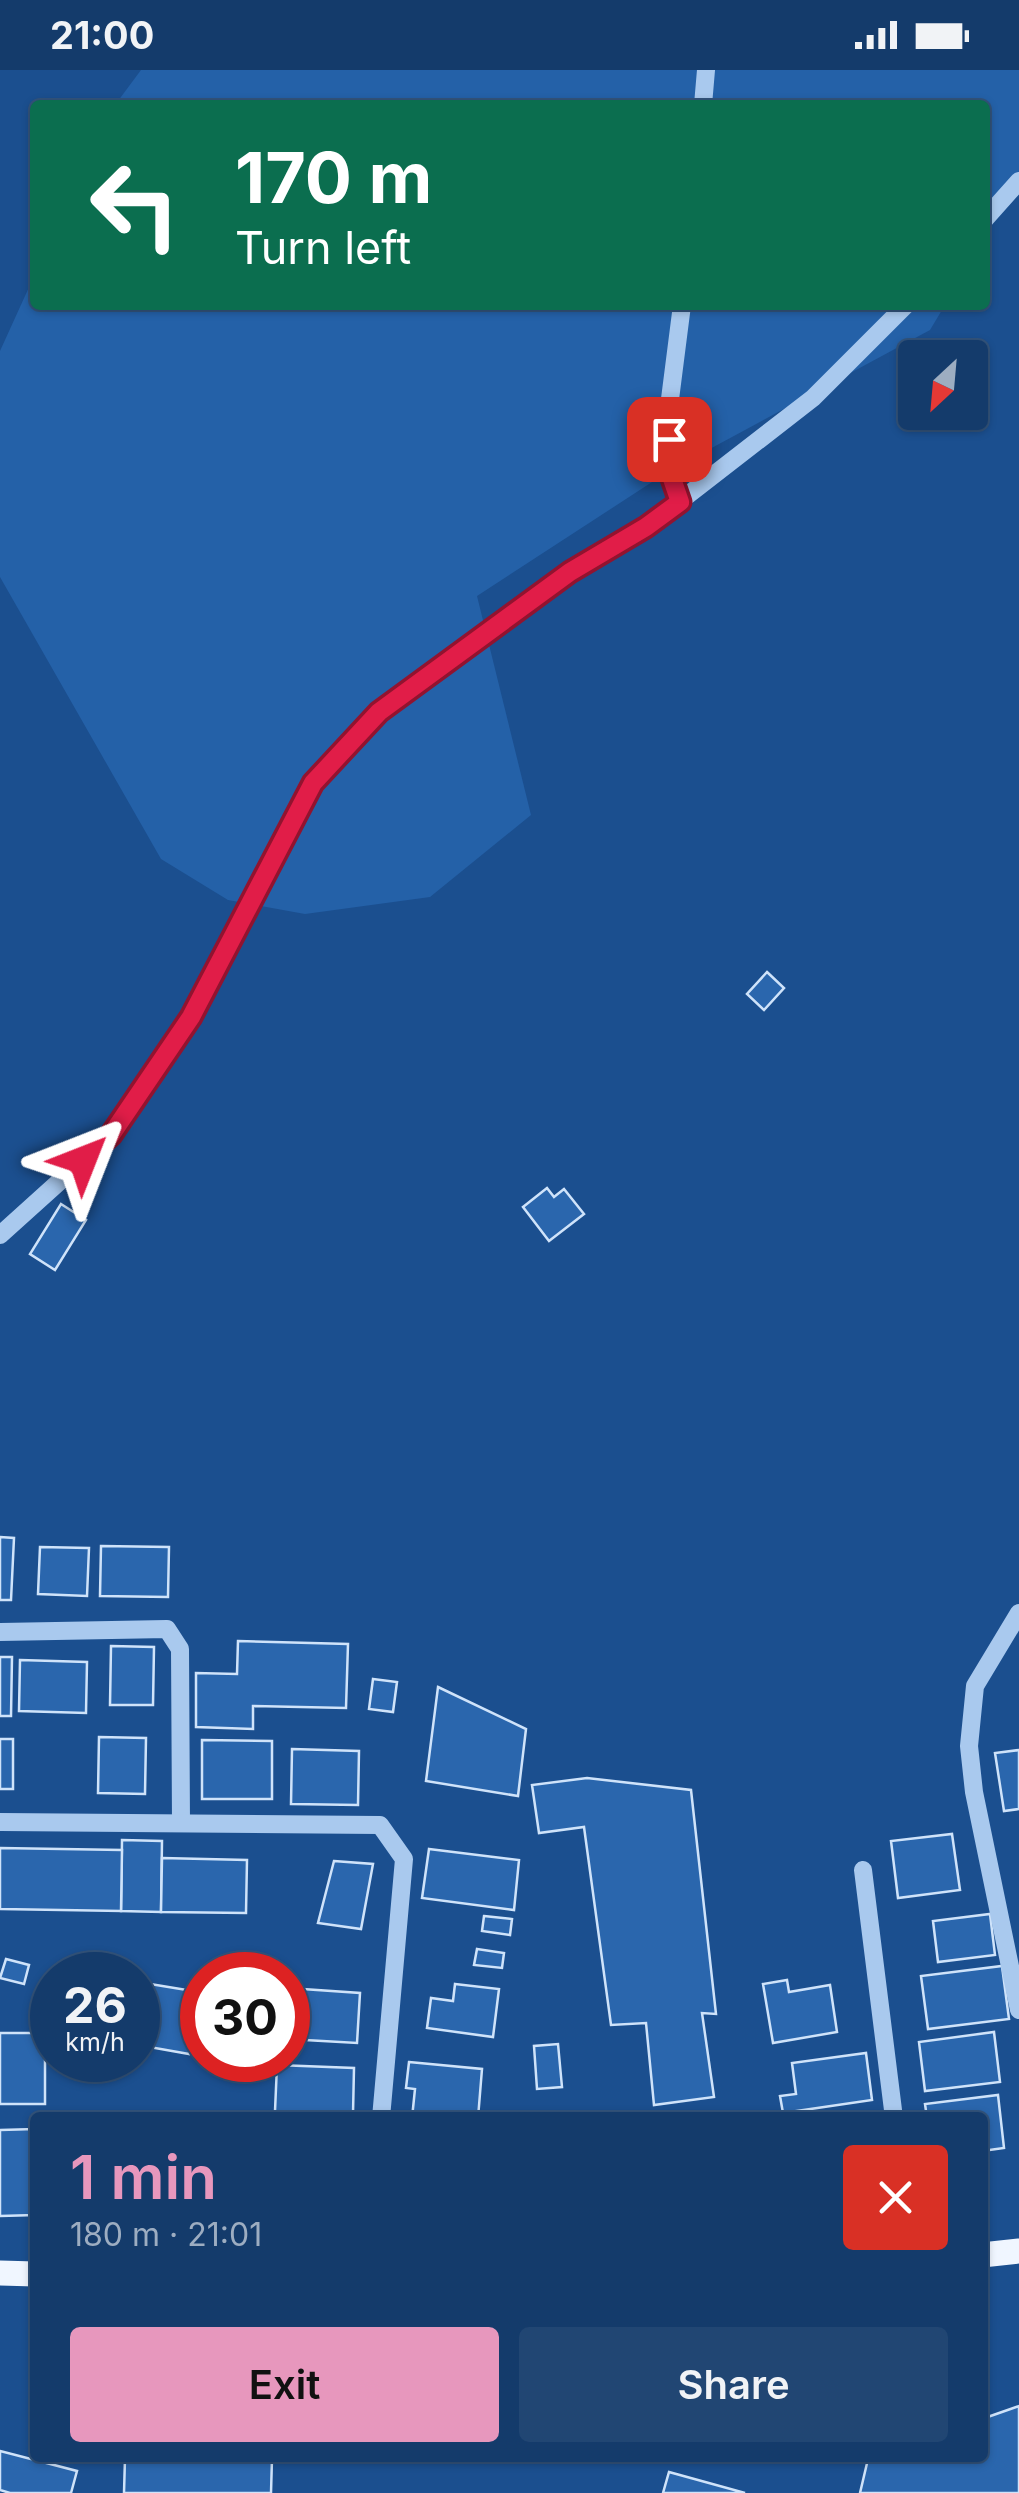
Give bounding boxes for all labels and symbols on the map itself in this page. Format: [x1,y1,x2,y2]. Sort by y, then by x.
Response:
north arrow [898,340,988,430]
pin [627,397,712,482]
position arrow [31,1108,135,1212]
speed limit sign: 30 [180,1952,310,2082]

